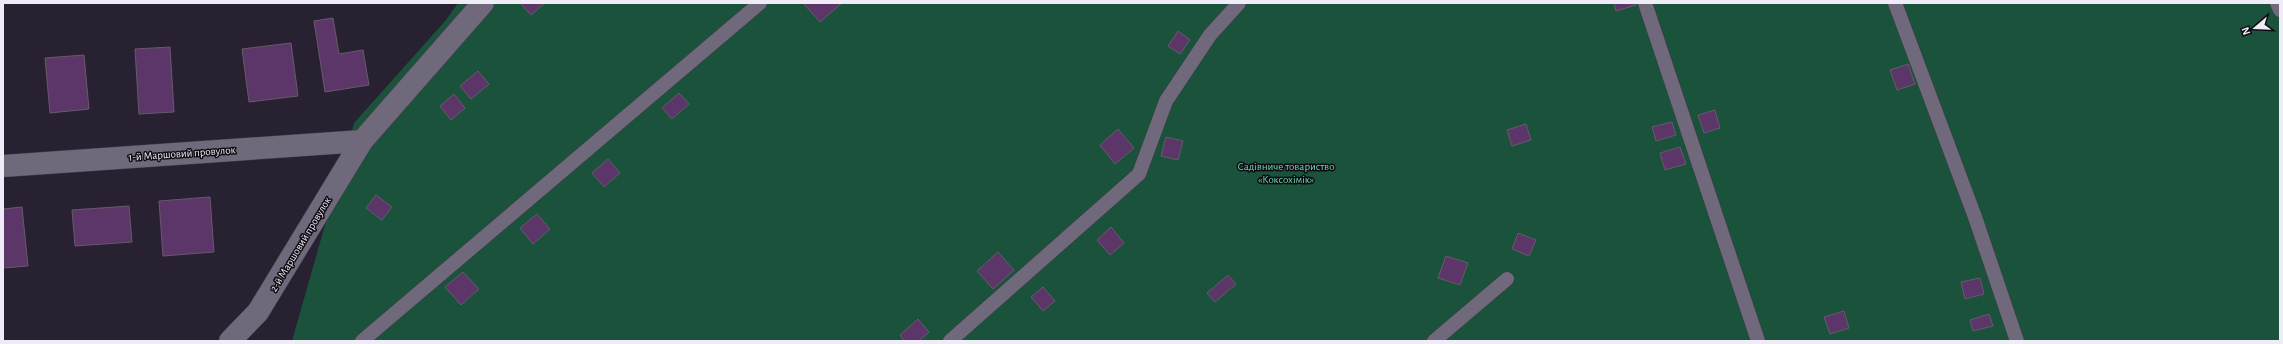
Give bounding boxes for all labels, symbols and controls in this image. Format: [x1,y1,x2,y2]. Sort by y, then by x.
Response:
north arrow [2235,8,2275,48]
text: N [2240,26,2252,37]
street label: 1-й Маршовий провулок [128,144,236,163]
park label: Садівниче товариство «Коксохімік» [1237,161,1335,185]
street label: 2-й Маршовий провулок [268,195,333,294]

